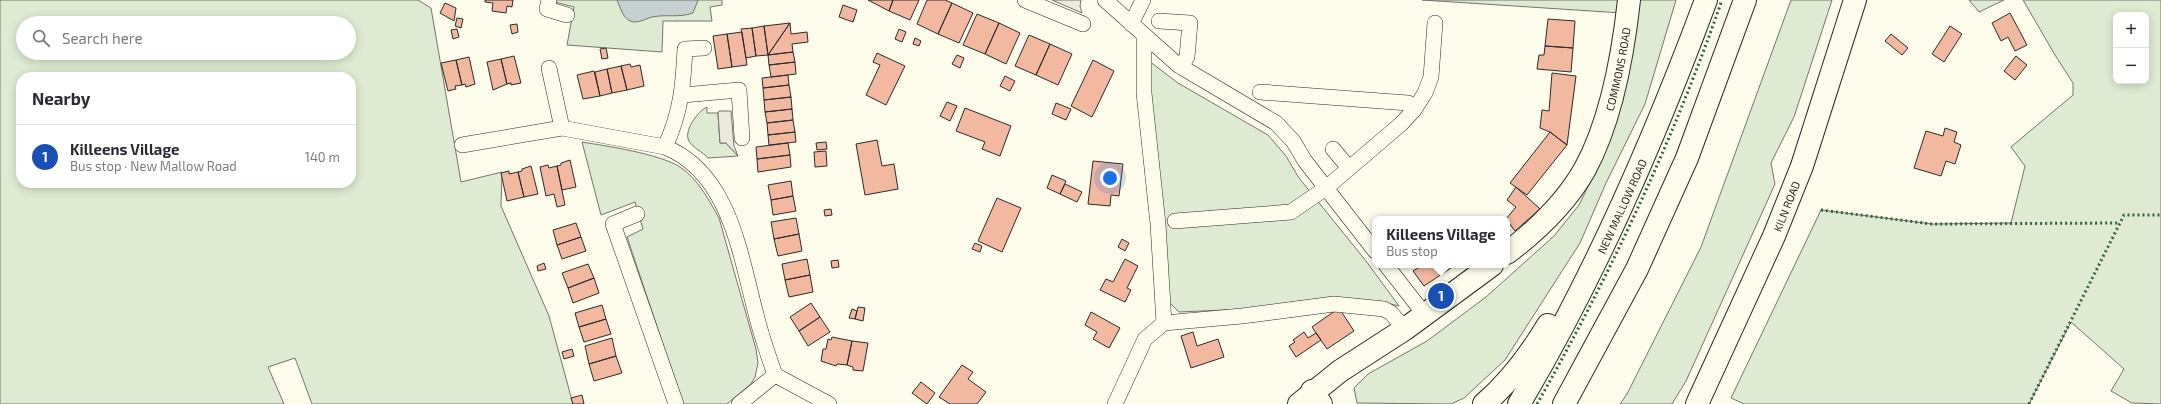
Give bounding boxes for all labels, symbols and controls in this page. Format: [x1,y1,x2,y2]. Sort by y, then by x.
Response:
map controls [2113,12,2149,84]
button: + [2113,12,2149,48]
search box [16,16,356,60]
street label: COMMONS ROAD [1602,26,1632,112]
icon: search [30,27,52,49]
text: Search here [62,29,143,47]
button: − [2113,48,2149,84]
text: Nearby [32,88,90,108]
text: Killeens Village [70,140,180,158]
text: 1 [42,149,48,165]
text: 140 m [305,149,340,165]
street label: NEW MALLOW ROAD [1594,157,1648,255]
text: Bus stop · New Mallow Road [70,158,237,174]
your location [1100,168,1120,188]
street label: KILN ROAD [1770,179,1802,233]
popup [1372,216,1510,268]
text: Killeens Village [1386,225,1496,243]
text: Bus stop [1386,243,1438,259]
pin: 1 [1428,281,1454,311]

